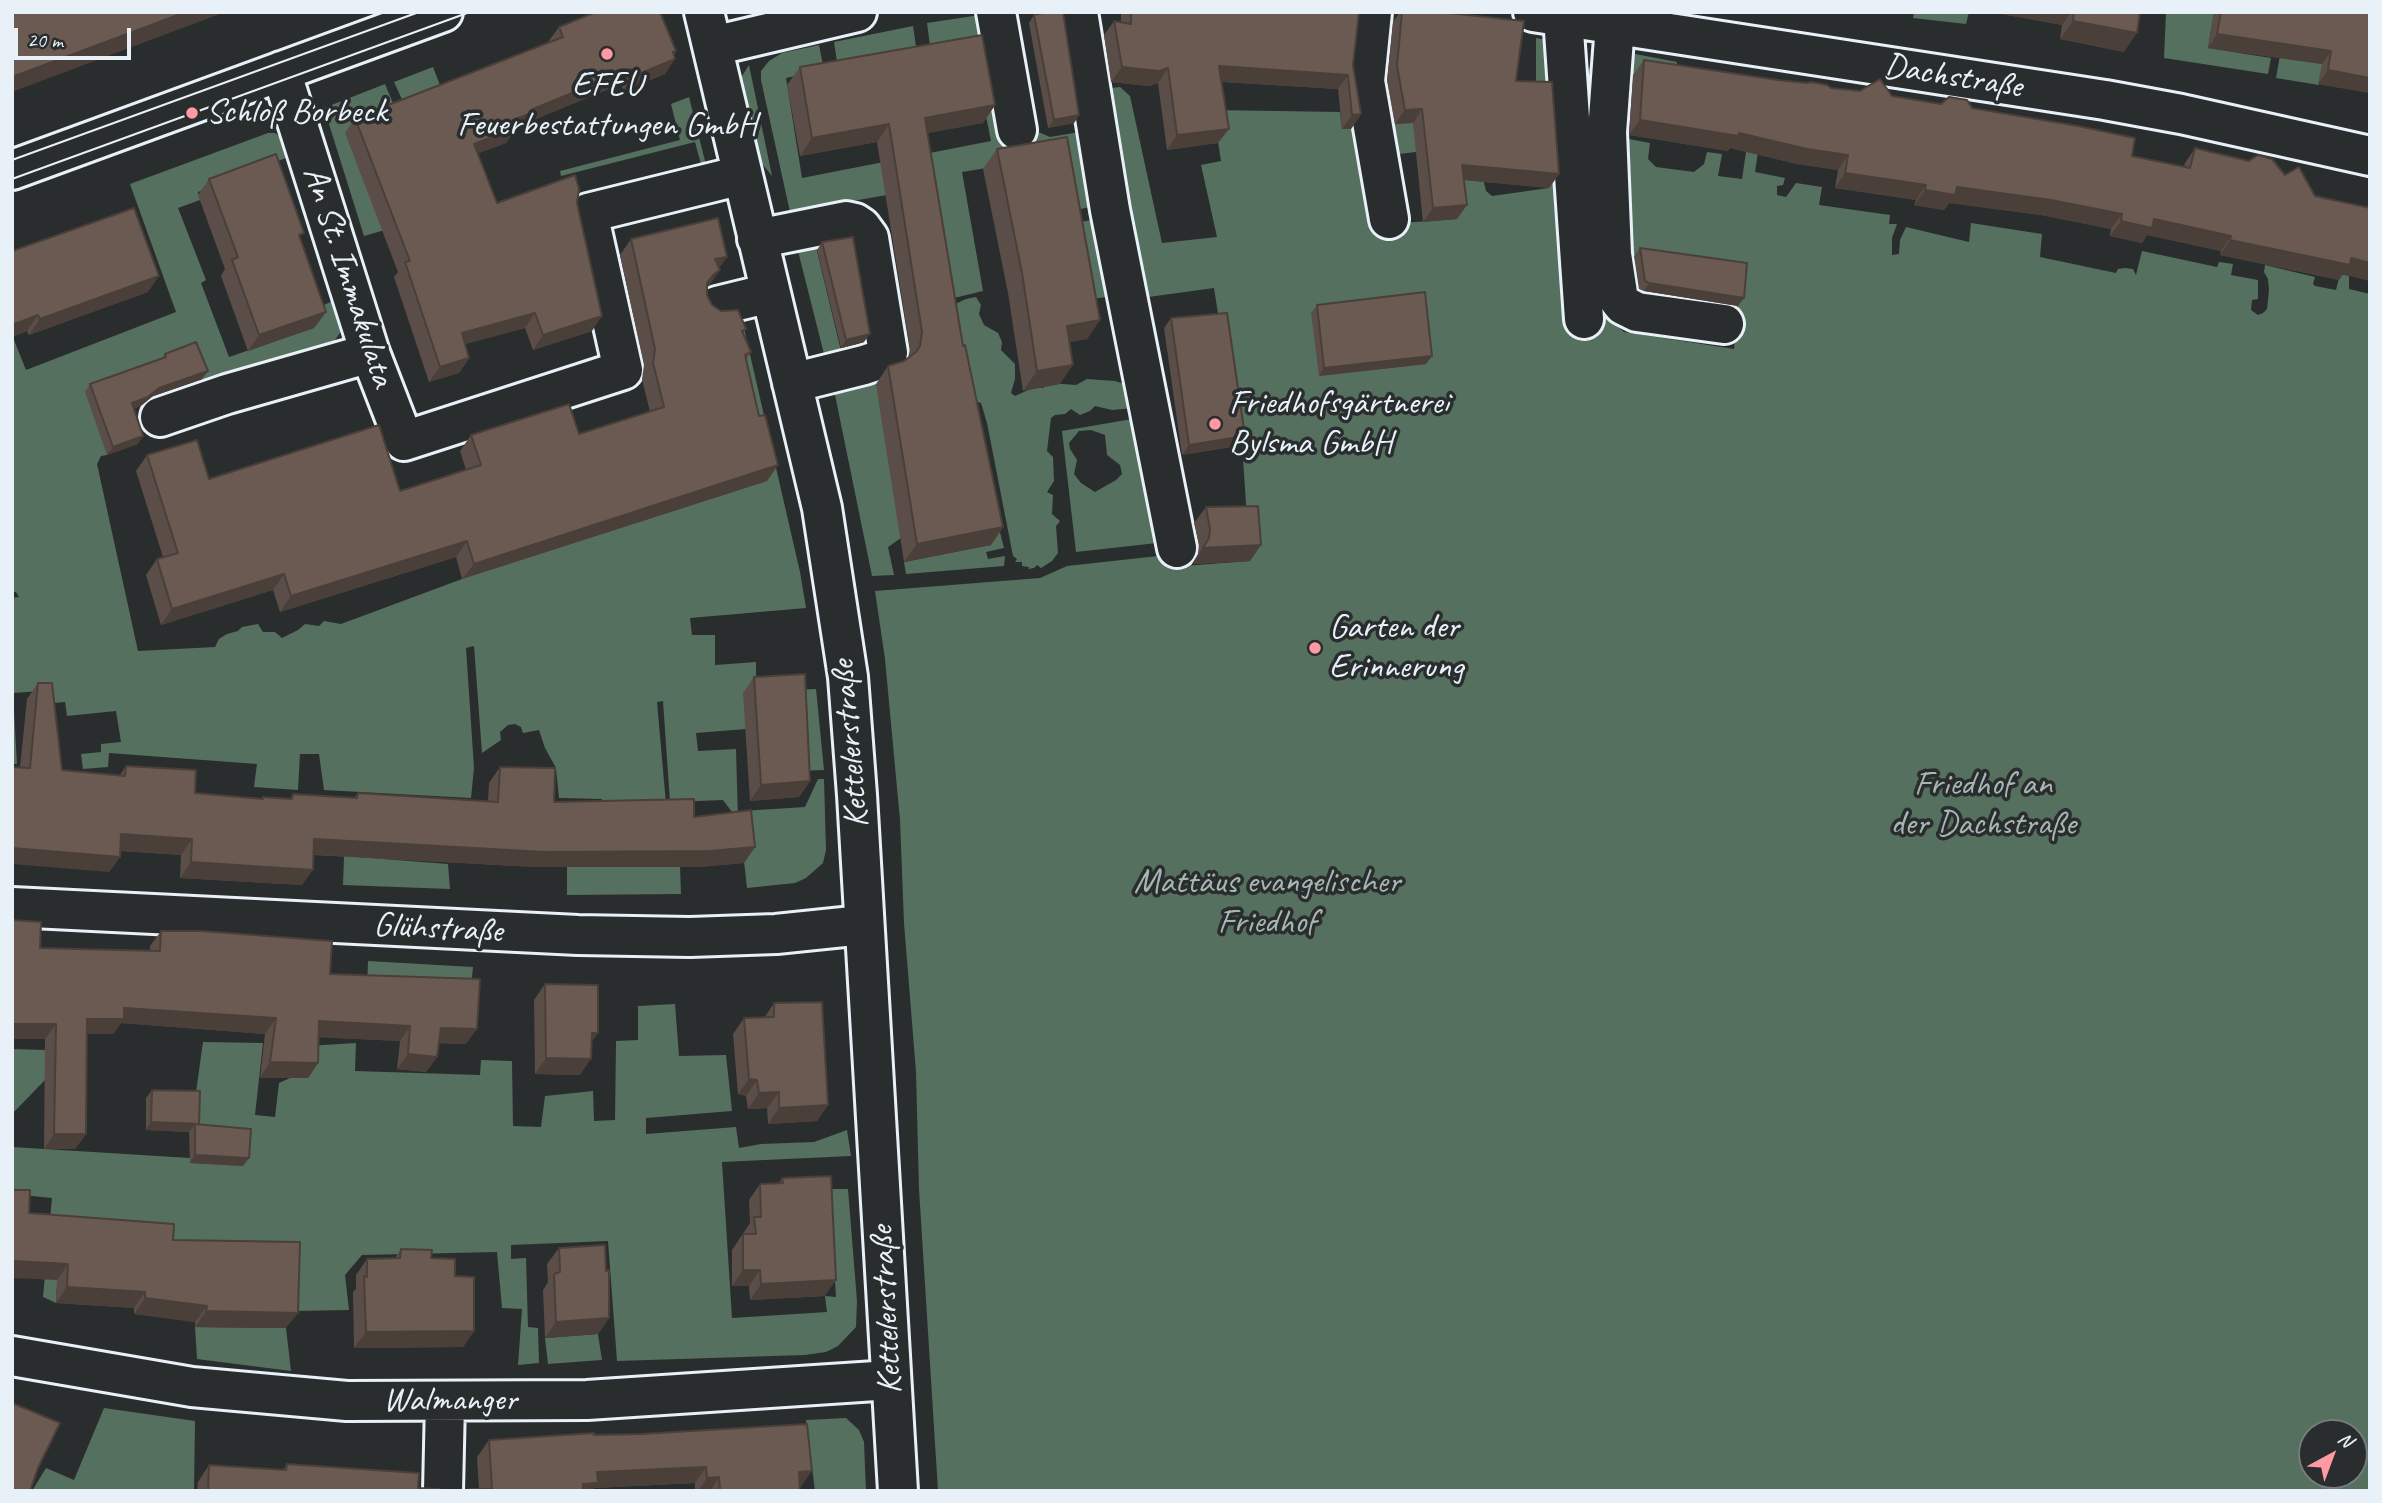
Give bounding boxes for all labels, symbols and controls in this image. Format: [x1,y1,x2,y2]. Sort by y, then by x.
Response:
scale bar [18,14,135,58]
text: 20 m [27,27,63,53]
street label: Dachstraße [1881,45,2025,109]
marker: EFEU Feuerbestattungen GmbH [599,46,615,62]
place label: EFEU Feuerbestattungen GmbH [457,65,757,147]
place label: Schloß Borbeck [206,92,387,134]
marker: Schloß Borbeck [184,105,200,121]
street label: An St. Immakulata [293,161,403,393]
place label: Friedhofsgärtnerei Bylsma GmbH [1229,383,1449,465]
marker: Friedhofsgärtnerei Bylsma GmbH [1207,416,1223,432]
place label: Garten der Erinnerung [1329,607,1463,689]
marker: Garten der Erinnerung [1307,640,1323,656]
street label: Kettelerstraße [823,658,879,830]
park label: Friedhof an der Dachstraße [1890,764,2076,846]
park label: Mattäus evangelischer Friedhof [1134,862,1400,944]
street label: Glühstraße [372,905,504,953]
street label: Kettelerstraße [862,1225,912,1395]
street label: Walmanger [383,1380,517,1422]
north arrow [2298,1419,2368,1489]
text: N [2333,1427,2358,1453]

